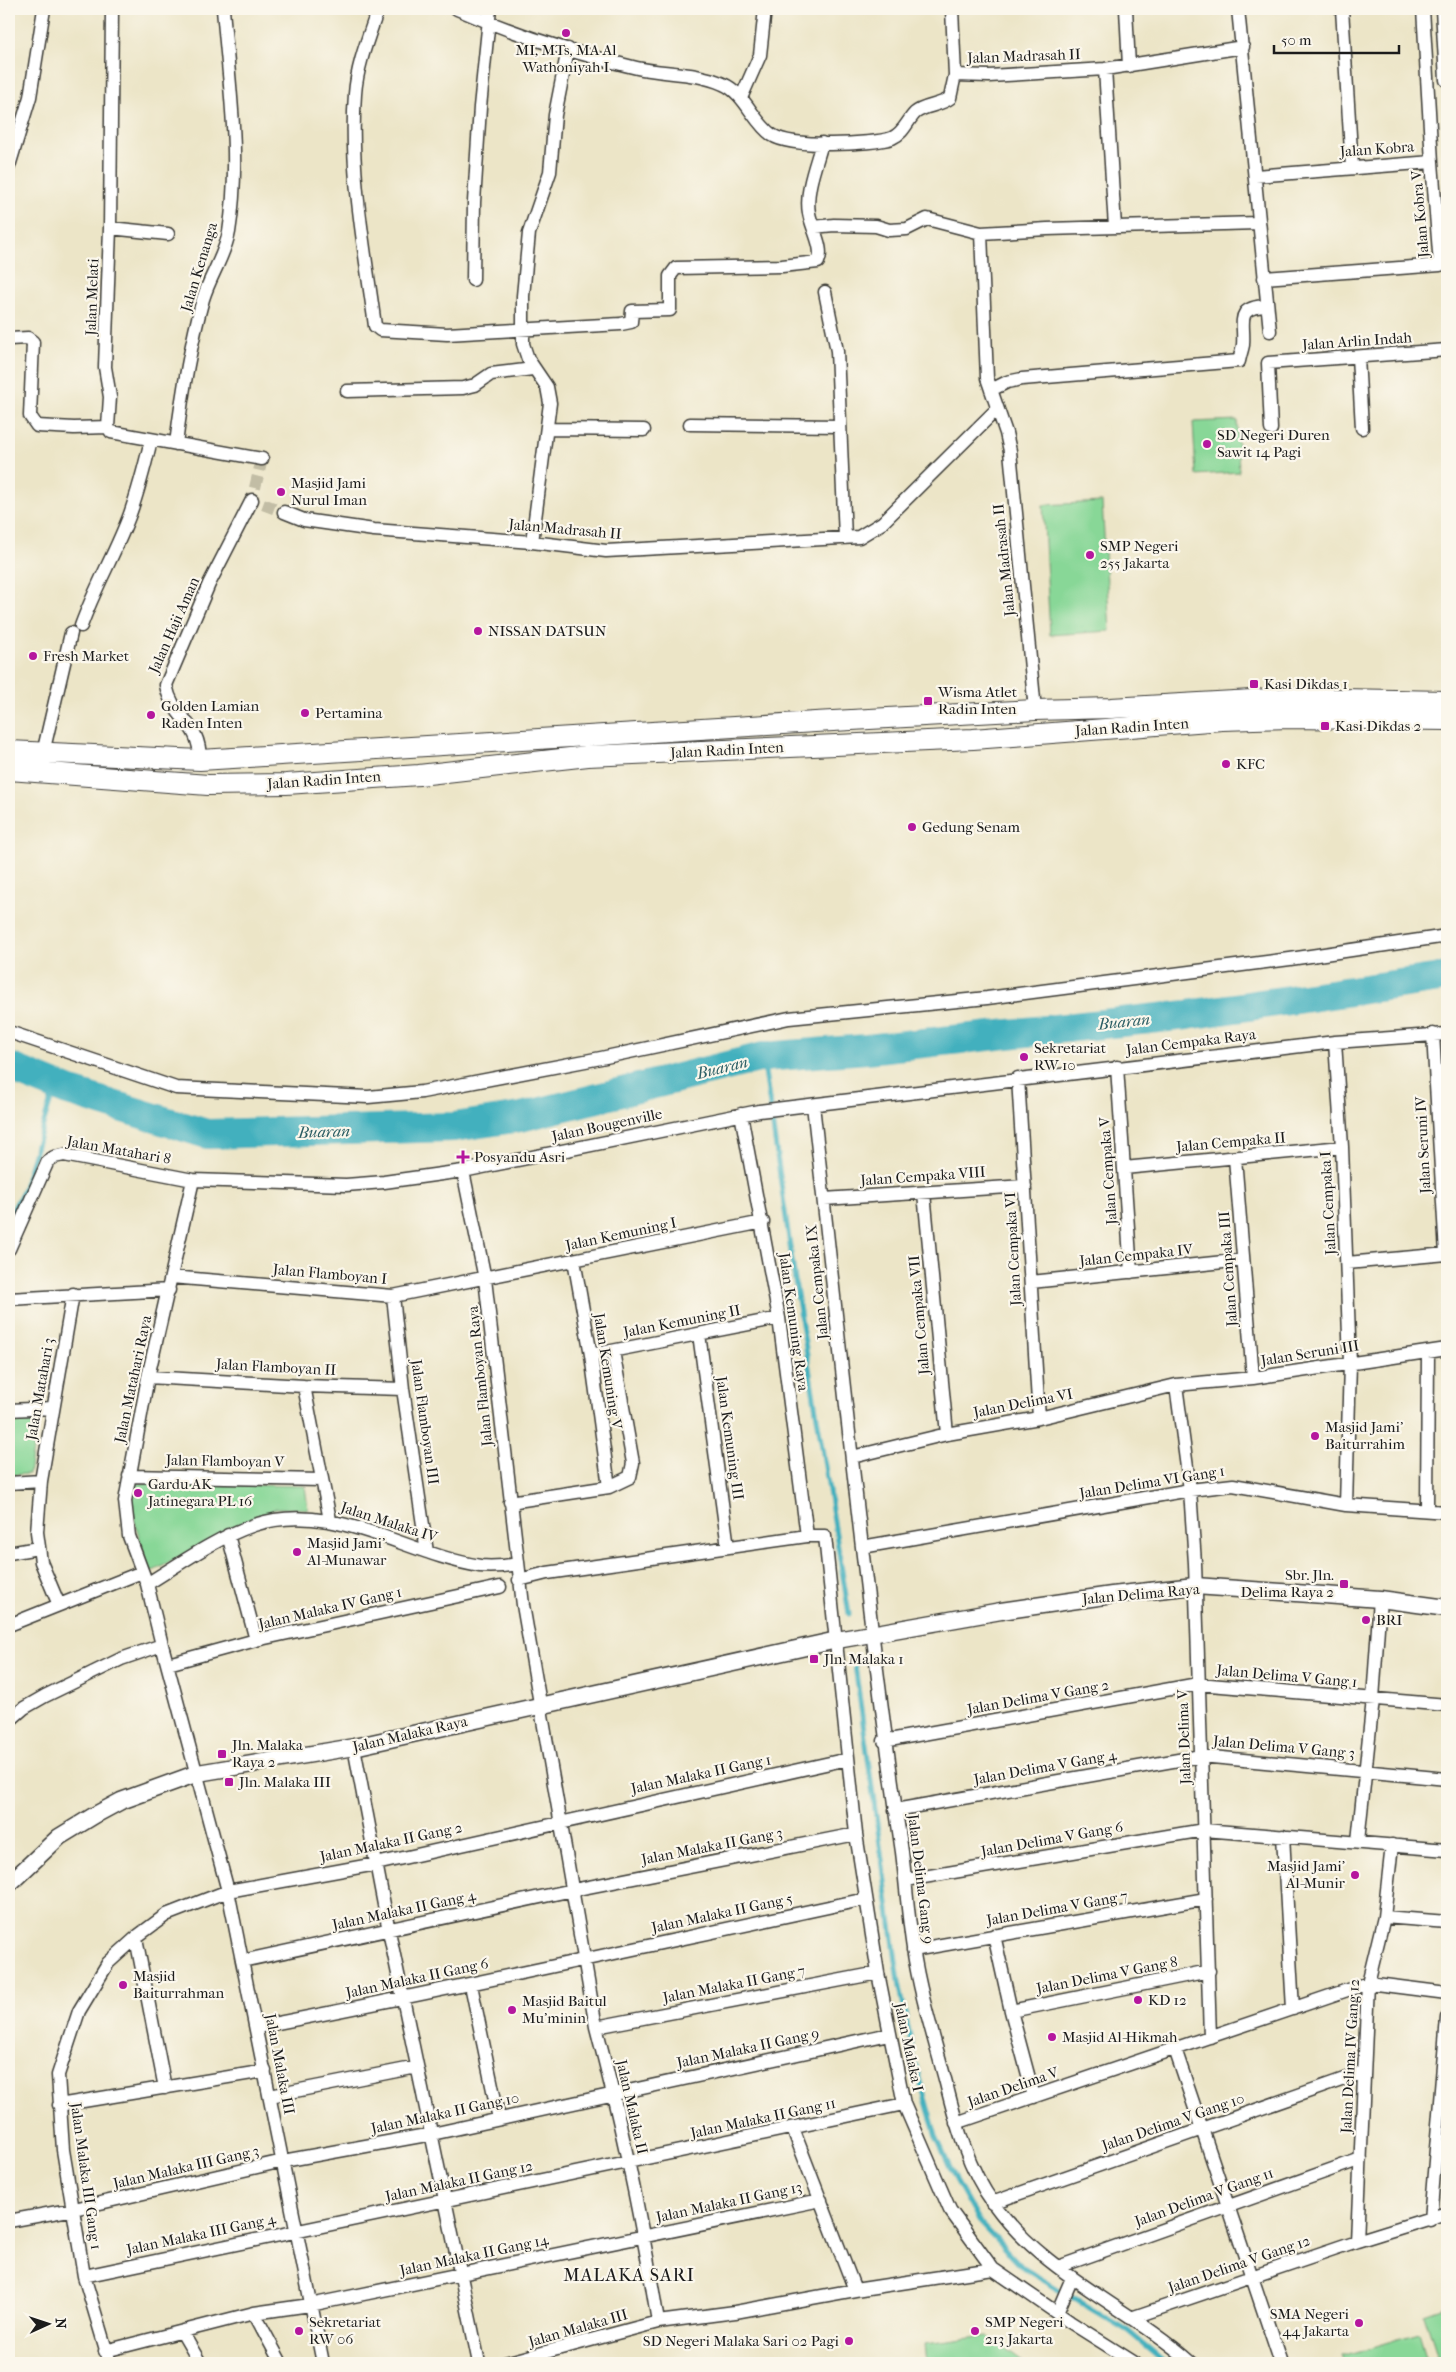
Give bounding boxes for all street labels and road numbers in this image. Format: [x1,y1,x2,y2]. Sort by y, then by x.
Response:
street label: Jalan Madrasah II [966,45,1081,67]
street label: Jalan Kobra [1338,137,1416,161]
street label: Jalan Kobra V [1407,168,1433,259]
street label: Jalan Kenanga [177,219,221,315]
street label: Jalan Melati [82,258,102,337]
street label: Jalan Arlin Indah [1301,328,1413,354]
street label: Jalan Madrasah II [989,503,1019,618]
street label: Jalan Madrasah II [507,515,622,543]
street label: Jalan Haji Aman [144,574,203,677]
street label: Jalan Radin Inten [1074,714,1190,740]
street label: Jalan Radin Inten [669,738,785,762]
street label: Jalan Radin Inten [266,767,382,793]
street label: Jalan Cempaka Raya [1124,1025,1258,1059]
street label: Jalan Seruni IV [1411,1095,1435,1195]
street label: Jalan Bougenville [549,1104,664,1146]
street label: Jalan Cempaka V [1095,1115,1121,1226]
street label: Jalan Cempaka II [1174,1128,1287,1156]
street label: Jalan Matahari 8 [65,1132,172,1168]
street label: Jalan Cempaka I [1316,1150,1340,1256]
street label: Jalan Cempaka VIII [859,1163,986,1189]
street label: Jalan Cempaka VI [1001,1192,1025,1307]
street label: Jalan Cempaka III [1215,1211,1241,1328]
street label: Jalan Kemuning I [563,1213,678,1255]
street label: Jalan Cempaka IX [802,1223,832,1341]
street label: Jalan Cempaka IV [1077,1240,1195,1270]
street label: Jalan Kemuning Raya [775,1251,813,1394]
street label: Jalan Cempaka VII [905,1254,933,1376]
street label: Jalan Flamboyan I [271,1260,388,1288]
street label: Jalan Kemuning II [621,1301,742,1341]
street label: Jalan Flamboyan Raya [464,1304,496,1448]
street label: Jalan Kemuning V [590,1311,626,1431]
street label: Jalan Matahari Raya [110,1312,156,1446]
street label: Jalan Matahari 3 [22,1336,58,1443]
street label: Jalan Seruni III [1259,1336,1361,1370]
street label: Jalan Flamboyan II [214,1355,337,1379]
street label: Jalan Flamboyan III [407,1357,443,1486]
street label: Jalan Kemuning III [712,1374,748,1501]
street label: Jalan Delima VI [971,1385,1074,1422]
street label: Jalan Flamboyan V [165,1451,286,1471]
street label: Jalan Delima VI Gang 1 [1077,1462,1226,1503]
street label: Jalan Malaka IV [337,1498,441,1546]
street label: Jalan Delima Raya [1081,1580,1202,1608]
street label: Jalan Malaka IV Gang 1 [256,1583,403,1633]
street label: Jalan Delima V Gang 1 [1215,1661,1358,1691]
street label: Jalan Delima V Gang 2 [965,1676,1111,1718]
street label: Jalan Delima V [1173,1688,1195,1786]
street label: Jalan Malaka Raya [350,1712,470,1756]
street label: Jalan Delima V Gang 3 [1212,1732,1355,1762]
street label: Jalan Delima V Gang 4 [971,1745,1119,1789]
street label: Jalan Malaka II Gang 1 [628,1750,773,1798]
street label: Jalan Delima Gang 9 [904,1812,938,1945]
street label: Jalan Delima V Gang 6 [979,1817,1125,1861]
street label: Jalan Malaka II Gang 2 [317,1818,464,1866]
street label: Jalan Malaka II Gang 3 [639,1823,784,1869]
street label: Jalan Malaka II Gang 4 [330,1886,478,1934]
street label: Jalan Delima V Gang 7 [984,1887,1129,1929]
street label: Jalan Malaka II Gang 5 [649,1889,794,1937]
street label: Jalan Delima V Gang 8 [1034,1952,1179,1998]
street label: Jalan Malaka II Gang 6 [343,1954,491,2002]
street label: Jalan Malaka II Gang 7 [660,1961,807,2007]
street label: Jalan Delima IV Gang 12 [1337,1978,1363,2135]
street label: Jalan Malaka I [891,2000,927,2093]
street label: Jalan Malaka III [261,2011,299,2116]
street label: Jalan Malaka II Gang 9 [674,2024,821,2072]
street label: Jalan Malaka II [612,2057,652,2156]
street label: Jalan Delima V [964,2063,1062,2111]
street label: Jalan Malaka II Gang 10 [368,2089,521,2138]
street label: Jalan Delima V Gang 10 [1099,2089,1247,2155]
street label: Jalan Malaka II Gang 11 [688,2094,837,2142]
street label: Jalan Malaka III Gang 1 [67,2100,105,2251]
street label: Jalan Malaka III Gang 3 [110,2141,261,2193]
street label: Jalan Malaka II Gang 12 [383,2157,535,2206]
street label: Jalan Delima V Gang 11 [1131,2163,1276,2231]
street label: Jalan Malaka II Gang 13 [653,2178,804,2226]
street label: Jalan Malaka III Gang 4 [124,2209,278,2259]
street label: Jalan Malaka II Gang 14 [397,2230,551,2280]
street label: Jalan Delima V Gang 12 [1165,2231,1313,2297]
street label: Jalan Malaka III [525,2305,630,2351]

